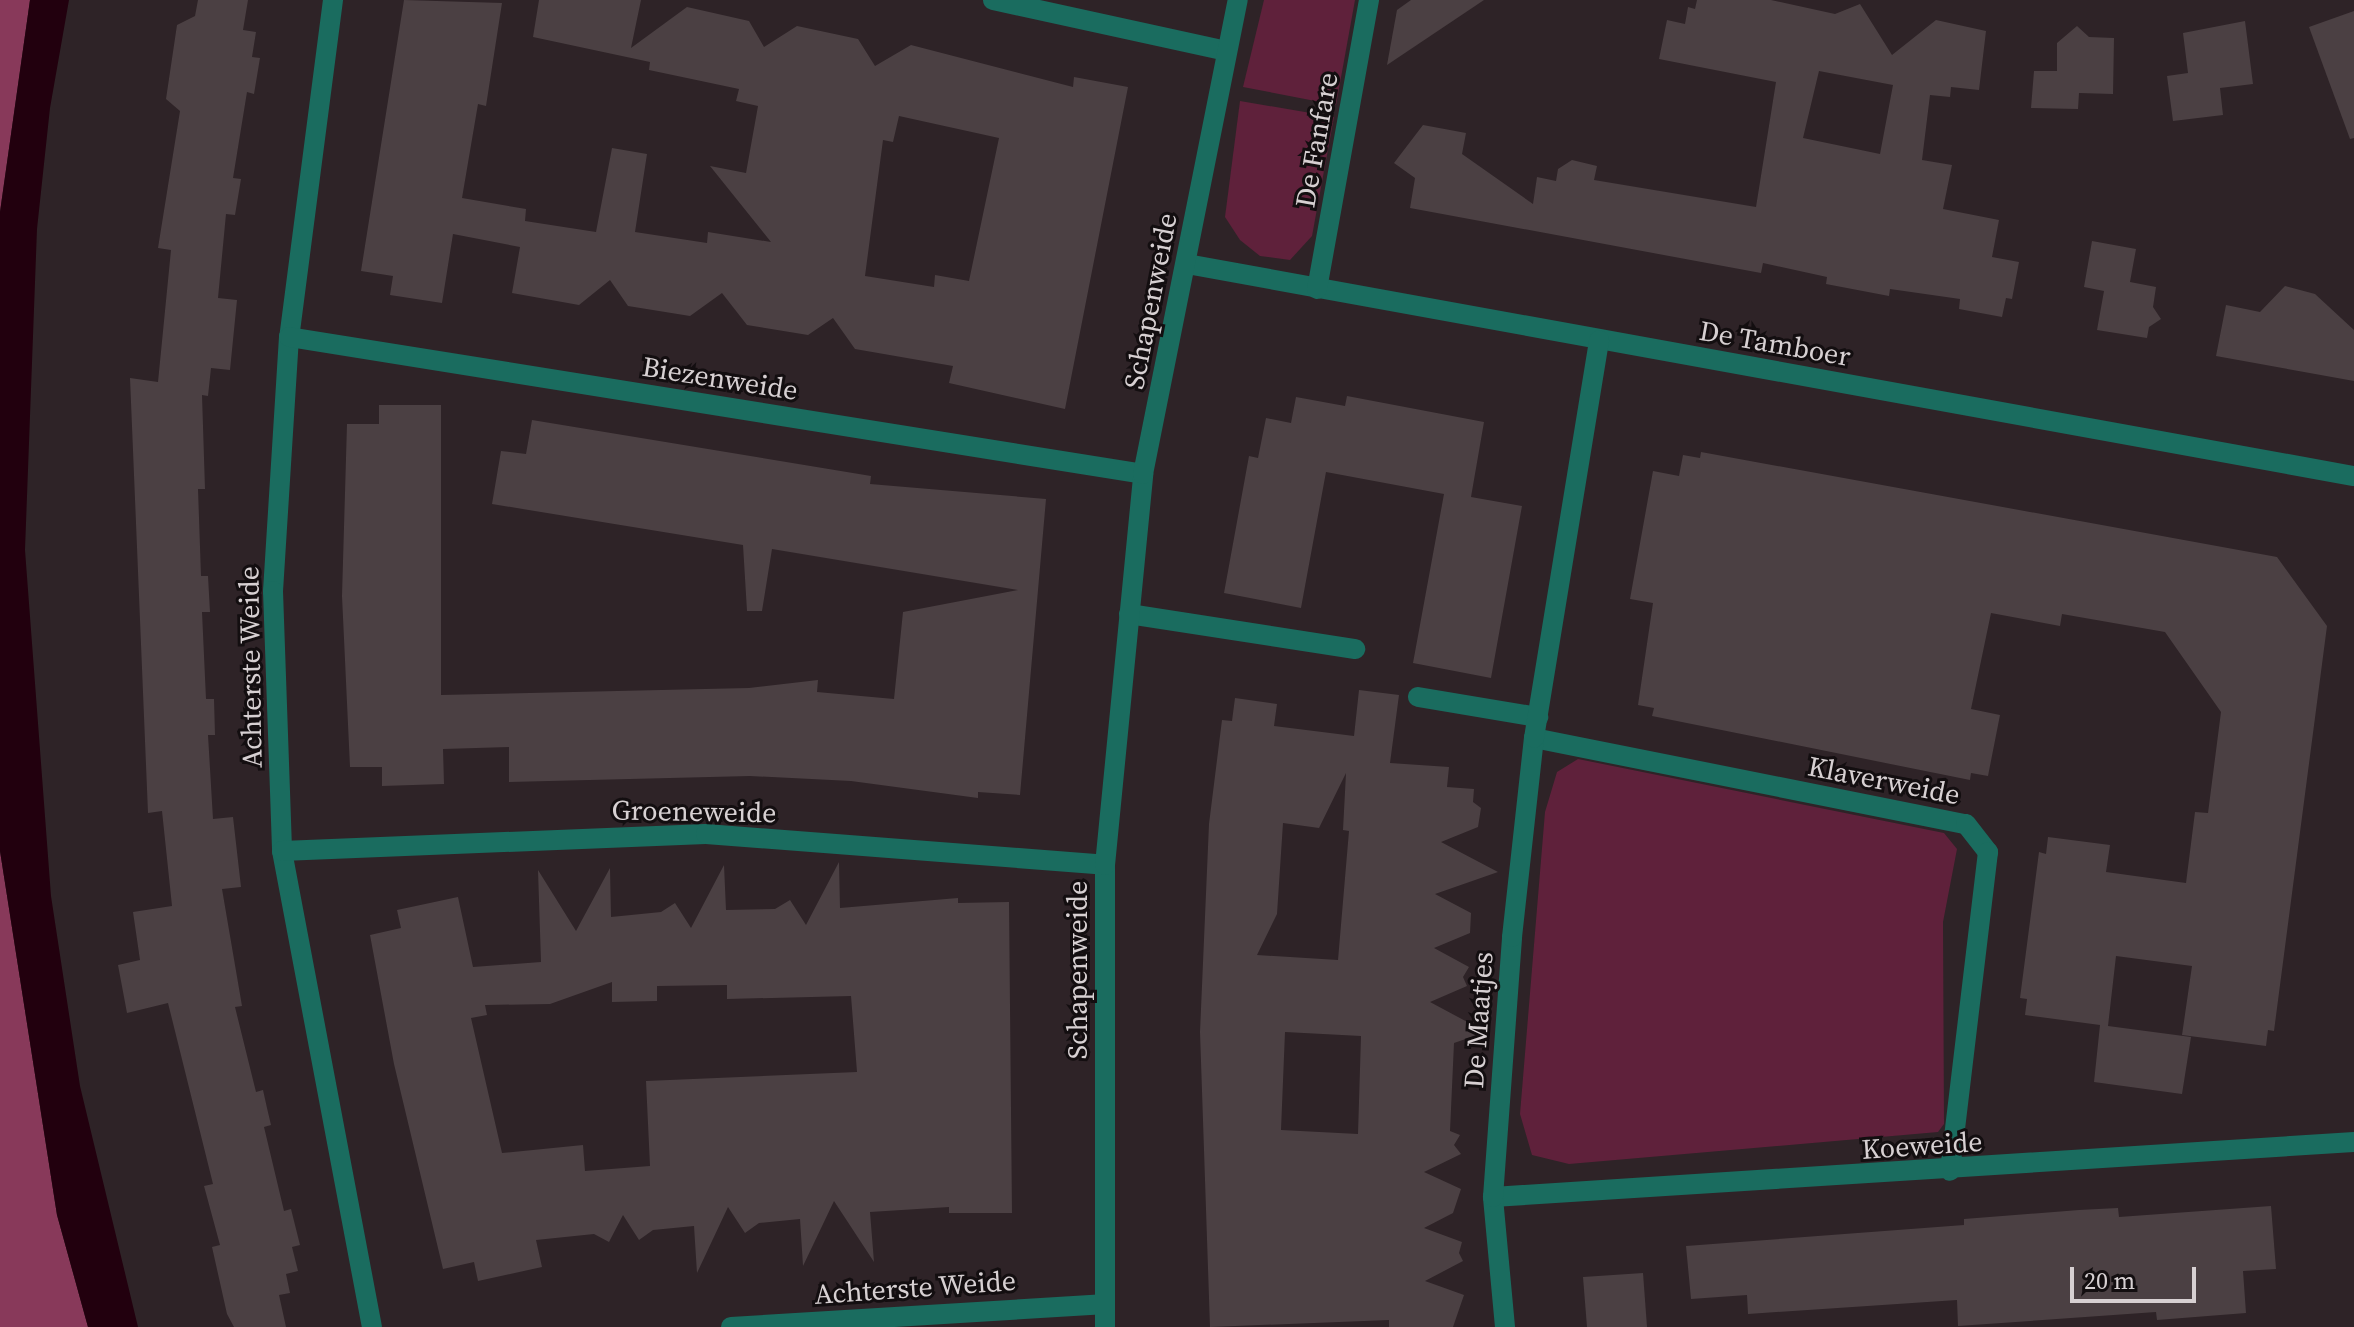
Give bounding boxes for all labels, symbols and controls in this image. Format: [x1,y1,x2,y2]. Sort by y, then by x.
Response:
street label: De Fanfare [1288,70,1344,210]
street label: Schapenweide [1116,210,1184,392]
street label: De Tamboer [1697,313,1853,373]
street label: Biezenweide [640,349,800,407]
street label: Achterste Weide [231,565,269,769]
street label: Klaverweide [1805,749,1963,811]
street label: Groeneweide [611,793,777,829]
street label: Schapenweide [1060,881,1094,1059]
street label: De Maatjes [1456,950,1500,1090]
street label: Koeweide [1860,1124,1984,1166]
scale bar [2074,1251,2200,1301]
street label: Achterste Weide [813,1263,1017,1311]
text: 20 m [2084,1264,2135,1297]

